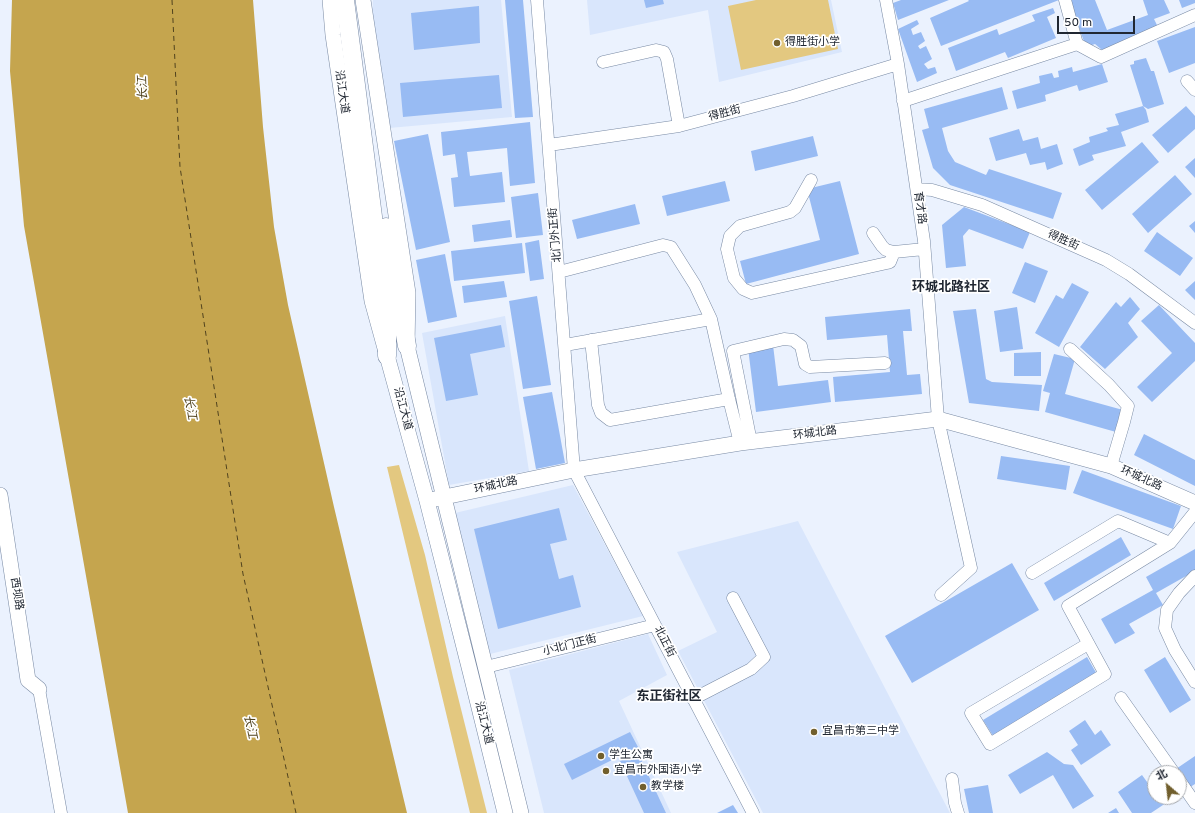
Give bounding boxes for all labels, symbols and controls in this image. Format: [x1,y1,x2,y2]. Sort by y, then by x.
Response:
scale bar [1059,8,1137,34]
text: 50 m [1064,15,1092,31]
place label: 得胜街小学 [785,36,840,50]
marker: 得胜街小学 [772,38,782,48]
street label: 沿江大道 [331,69,351,115]
water label: 长江 [136,76,152,100]
street label: 得胜街 [707,103,743,125]
street label: 育才路 [910,191,928,225]
street label: 北门外正街 [547,207,565,263]
street label: 得胜街 [1045,228,1081,254]
district label: 环城北路社区 [912,280,990,296]
street label: 沿江大道 [390,386,414,432]
water label: 长江 [180,395,198,421]
street label: 环城北路 [792,425,838,443]
street label: 环城北路 [1118,464,1164,494]
street label: 环城北路 [473,475,519,497]
street label: 西坝路 [7,577,25,611]
street label: 北正街 [651,624,677,660]
street label: 小北门正街 [542,633,598,659]
district label: 东正街社区 [637,689,701,705]
street label: 沿江大道 [471,700,495,746]
water label: 长江 [239,714,259,740]
place label: 宜昌市第三中学 [822,725,899,739]
marker: 宜昌市第三中学 [809,727,819,737]
place label: 学生公寓 [609,749,653,763]
marker: 学生公寓 [596,751,606,761]
place label: 宜昌市外国语小学 [614,764,702,778]
north arrow [1147,765,1187,805]
marker: 宜昌市外国语小学 [601,766,611,776]
text: 北 [1154,767,1170,784]
place label: 教学楼 [651,780,684,794]
marker: 教学楼 [638,782,648,792]

